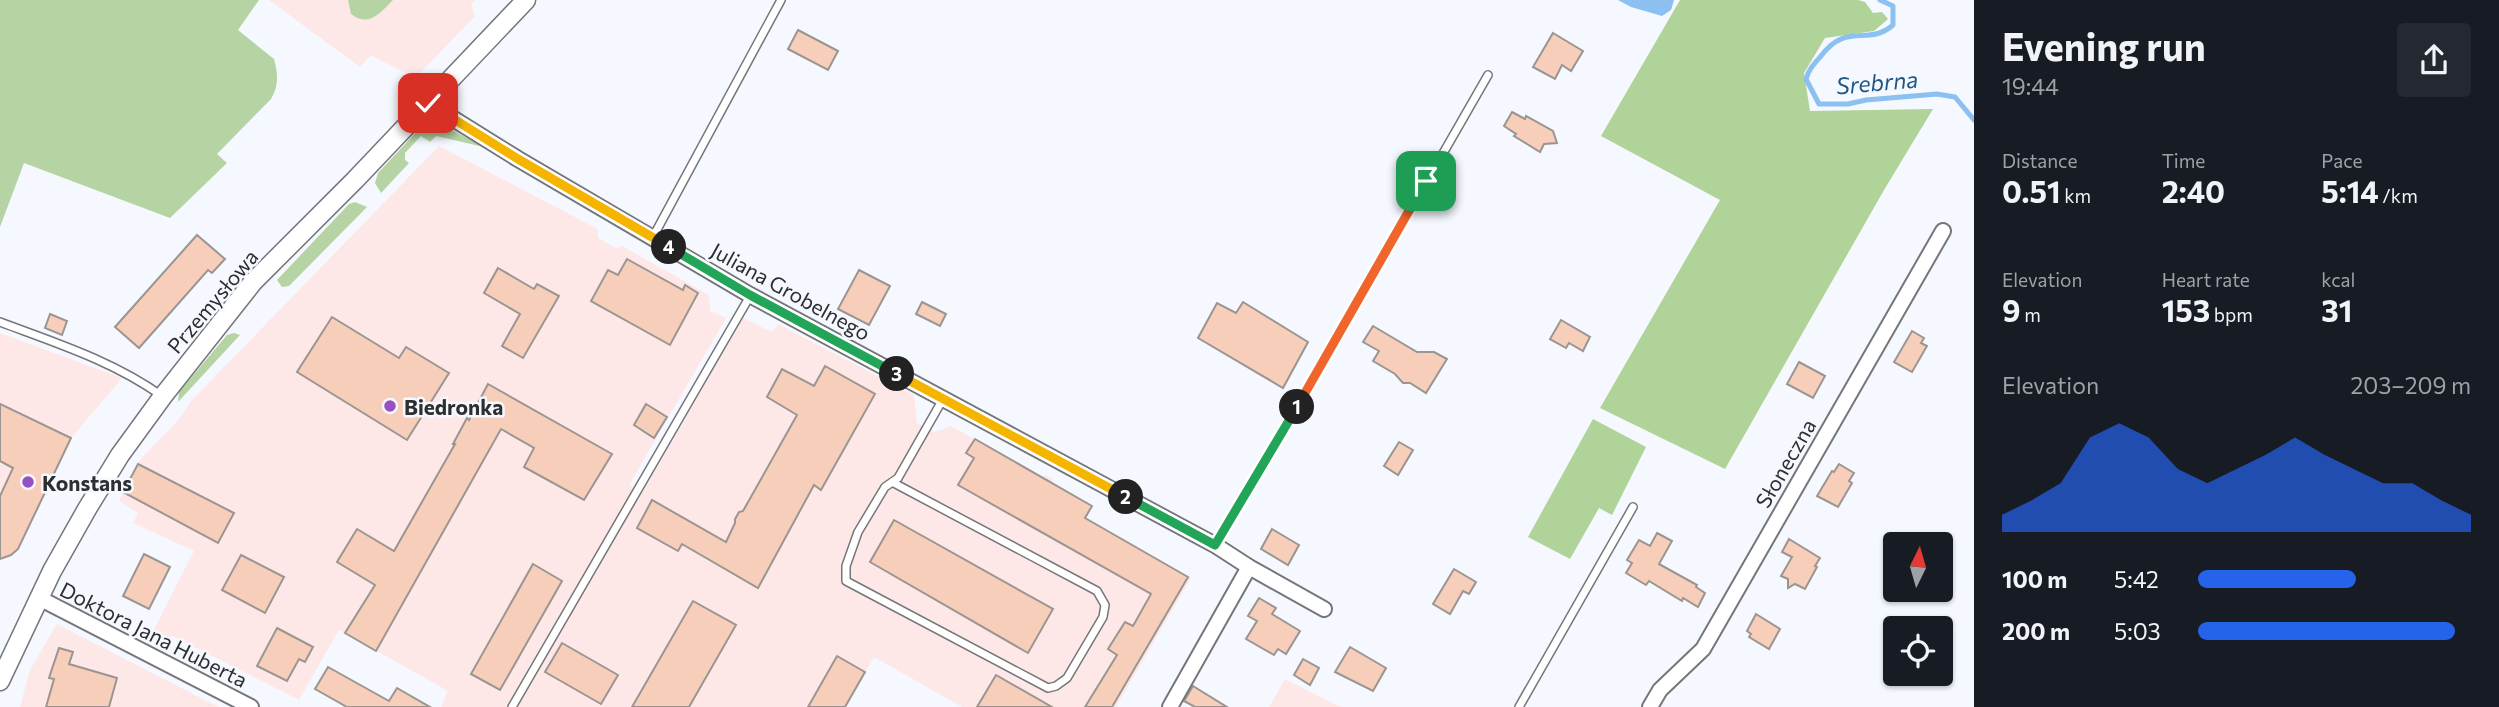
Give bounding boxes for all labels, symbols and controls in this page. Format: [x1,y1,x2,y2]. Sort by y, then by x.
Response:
text: Evening run [2002,22,2206,69]
button: share [2397,23,2471,97]
water label: Srebrna [1835,64,1919,100]
text: 19:44 [2002,72,2059,100]
pin [398,73,458,133]
icon: check [409,84,447,122]
text: Distance [2002,149,2078,172]
text: Time [2162,149,2205,172]
text: Pace [2321,149,2363,172]
pin [1396,151,1456,211]
icon: arrive [1407,162,1445,200]
text: 0.51 [2002,172,2061,209]
text: 2:40 [2162,172,2225,209]
text: 5:14 [2321,172,2379,209]
text: km [2061,184,2091,207]
text: /km [2379,184,2418,207]
pin: 4 [652,230,686,264]
text: 4 [663,235,674,258]
street label: Juliana Grobelnego [707,237,875,345]
street label: Przemysłowa [161,244,263,358]
text: Elevation [2002,268,2082,291]
text: Heart rate [2162,268,2250,291]
text: kcal [2321,268,2355,291]
text: 9 [2002,291,2021,328]
text: 153 [2162,291,2210,328]
text: 31 [2321,291,2352,328]
text: m [2021,303,2041,326]
text: bpm [2210,303,2253,326]
pin: 3 [880,356,914,392]
text: 3 [891,362,902,385]
text: Elevation [2002,371,2099,399]
text: 203–209 m [2351,371,2471,399]
pin: 1 [1280,390,1314,424]
place label: Biedronka [404,394,503,419]
text: 1 [1292,395,1301,418]
marker: Biedronka [382,398,398,414]
street label: Słoneczna [1750,414,1820,512]
place label: Konstans [42,470,132,495]
marker: Konstans [20,474,36,490]
pin: 2 [1108,480,1144,514]
text: 2 [1120,485,1131,508]
north arrow [1883,532,1953,602]
map controls [1883,532,1953,686]
text: 100 m [2002,565,2067,593]
text: 5:42 [2114,565,2159,593]
street label: Doktora Jana Huberta [56,576,252,692]
button: locate [1883,616,1953,686]
text: 200 m [2002,617,2070,645]
text: 5:03 [2114,617,2161,645]

